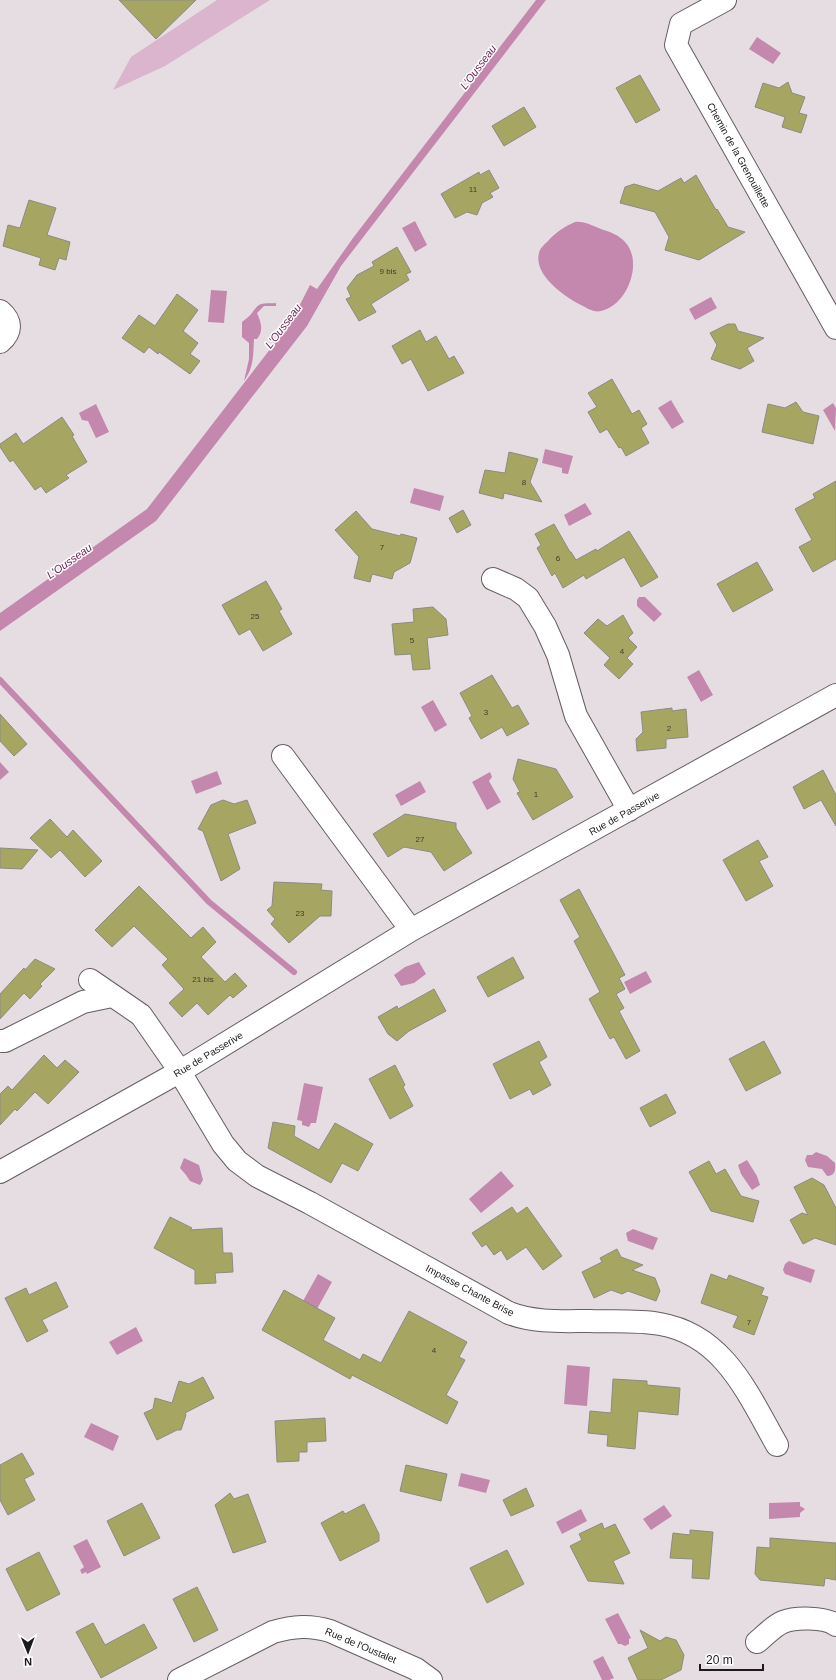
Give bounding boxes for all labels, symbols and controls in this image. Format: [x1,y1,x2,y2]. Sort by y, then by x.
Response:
water label: L'Ousseau [457,43,499,91]
street label: Chemin de la Grenouillette [705,101,772,210]
house number: 11 [469,185,478,194]
house number: 9 bis [380,267,396,276]
water label: L'Ousseau [262,302,304,350]
house number: 8 [522,478,527,487]
water label: L'Ousseau [44,541,94,581]
house number: 7 [380,543,385,552]
house number: 6 [556,554,561,563]
house number: 25 [251,612,260,621]
house number: 5 [410,636,415,645]
house number: 4 [620,647,625,656]
house number: 3 [484,708,489,717]
house number: 2 [667,724,672,733]
street label: Rue de Passerive [587,789,662,837]
house number: 1 [534,790,539,799]
house number: 27 [416,835,425,844]
house number: 23 [296,909,305,918]
house number: 21 bis [192,975,214,984]
street label: Rue de Passerive [172,1029,245,1079]
street label: Impasse Chante Brise [424,1262,516,1319]
house number: 7 [747,1318,752,1327]
house number: 4 [432,1346,437,1355]
street label: Rue de l'Oustalet [323,1625,398,1666]
north arrow [8,1632,48,1672]
scale bar [700,1646,763,1672]
text: 20 m [706,1653,733,1667]
text: N [24,1656,32,1668]

